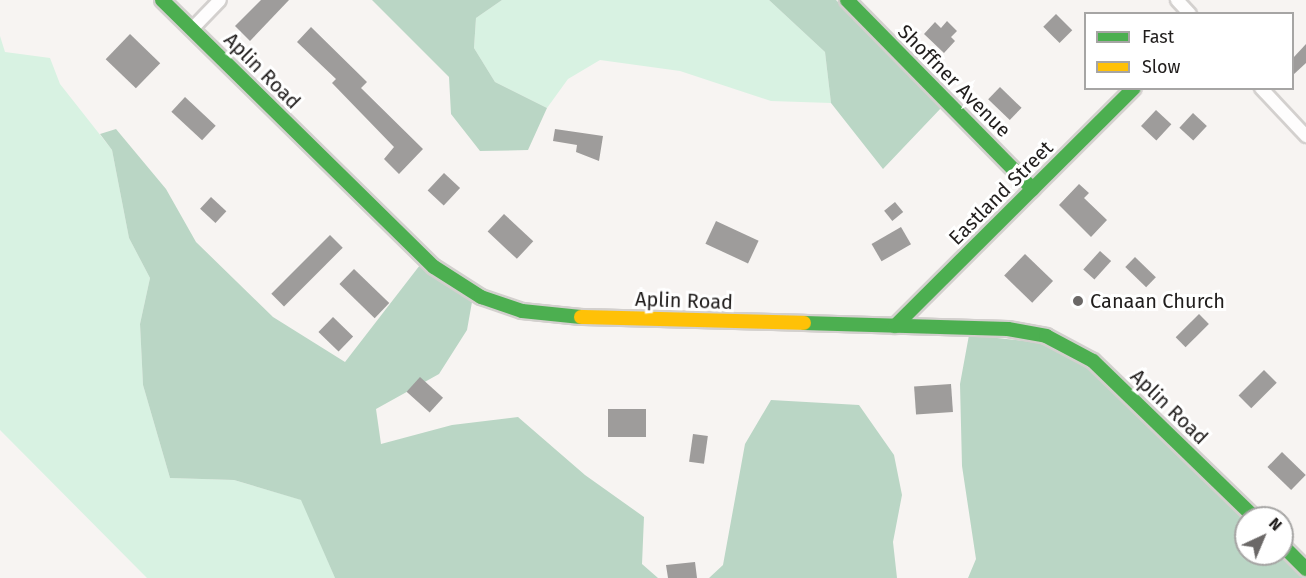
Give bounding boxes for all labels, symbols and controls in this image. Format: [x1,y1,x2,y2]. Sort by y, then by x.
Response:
legend [1084,12,1294,90]
street label: Shoffner Avenue [893,20,1015,142]
text: Fast [1142,26,1174,48]
street label: Aplin Road [219,28,305,114]
text: Slow [1142,56,1180,78]
street label: Eastland Street [944,136,1058,250]
street label: Aplin Road [635,287,733,315]
place label: Canaan Church [1090,289,1225,313]
marker: Canaan Church [1071,294,1085,308]
street label: Aplin Road [1125,364,1213,450]
north arrow [1234,506,1294,566]
text: N [1265,514,1286,535]

